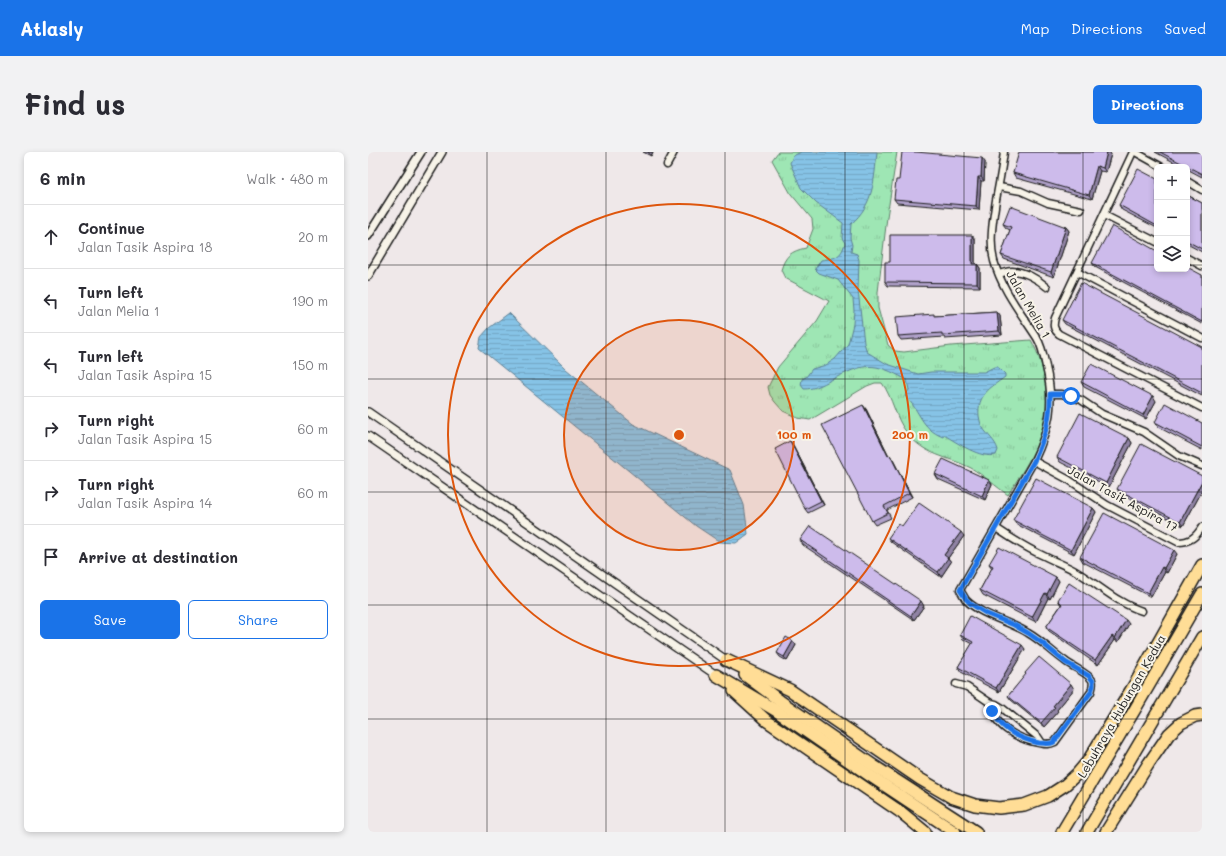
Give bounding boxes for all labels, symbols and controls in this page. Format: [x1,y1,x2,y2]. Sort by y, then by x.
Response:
text: Atlasly [20,16,83,41]
text: Map [1021,19,1049,38]
text: Directions [1071,19,1142,38]
text: Saved [1164,19,1206,38]
button: Directions [1093,85,1202,124]
text: Find us [24,86,125,122]
map controls [1154,164,1190,272]
button: + [1154,164,1190,200]
text: 6 min [40,167,85,189]
text: Walk · 480 m [246,170,328,187]
button: − [1154,200,1190,236]
text: Continue [78,218,145,238]
icon: ahead [40,226,62,248]
text: 20 m [298,228,328,245]
button: layers [1154,236,1190,272]
text: Jalan Tasik Aspira 18 [78,238,212,255]
street label: Jalan Melia 1 [1003,267,1055,341]
text: Turn left [78,282,143,302]
icon: left [40,290,62,312]
text: 190 m [292,292,328,309]
text: Jalan Melia 1 [78,302,160,319]
text: Turn left [78,346,143,366]
icon: left [40,354,62,376]
text: 150 m [292,356,328,373]
text: Jalan Tasik Aspira 15 [78,366,212,383]
route start [1062,387,1080,405]
text: Turn right [78,410,155,430]
icon: right [40,418,62,440]
text: 60 m [298,420,328,437]
text: 100 m [777,426,811,442]
text: 200 m [892,426,928,442]
centre of rings [672,428,686,442]
text: Jalan Tasik Aspira 15 [78,430,212,447]
street label: Jalan Tasik Aspira 17 [1065,461,1181,535]
text: Turn right [78,474,155,494]
icon: right [40,482,62,504]
text: 60 m [298,484,328,501]
text: Jalan Tasik Aspira 14 [78,494,212,511]
icon: arrive [40,546,62,568]
text: Arrive at destination [78,547,238,567]
button: Save [40,600,180,639]
button: Share [188,600,328,639]
street label: Lebuhraya Hubungan Kedua [1073,631,1169,781]
route end [983,702,1001,720]

